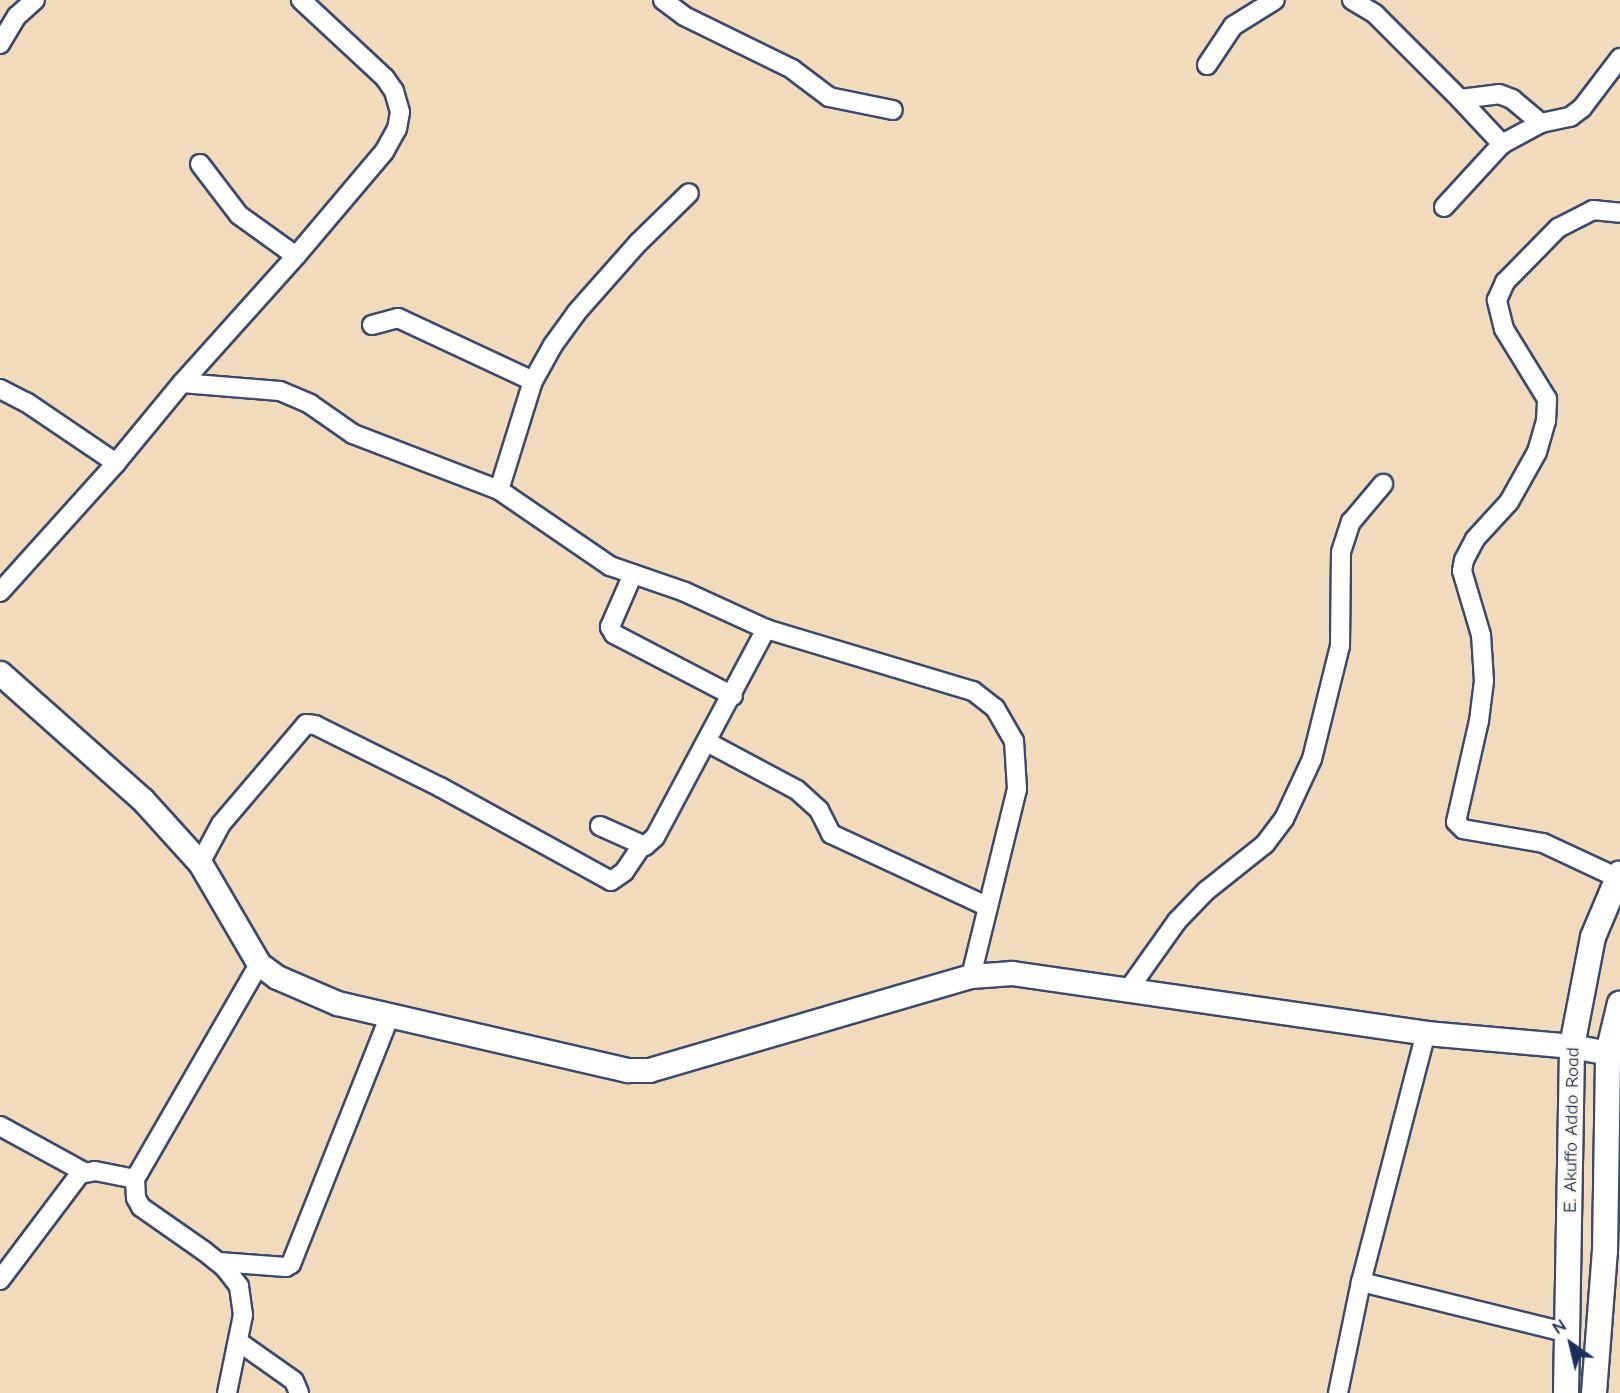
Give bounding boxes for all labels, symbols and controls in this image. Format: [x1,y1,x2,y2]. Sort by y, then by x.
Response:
street label: E. Akuffo Addo Road [1559,1047,1585,1213]
north arrow [1536,1309,1606,1379]
text: N [1548,1314,1571,1339]

